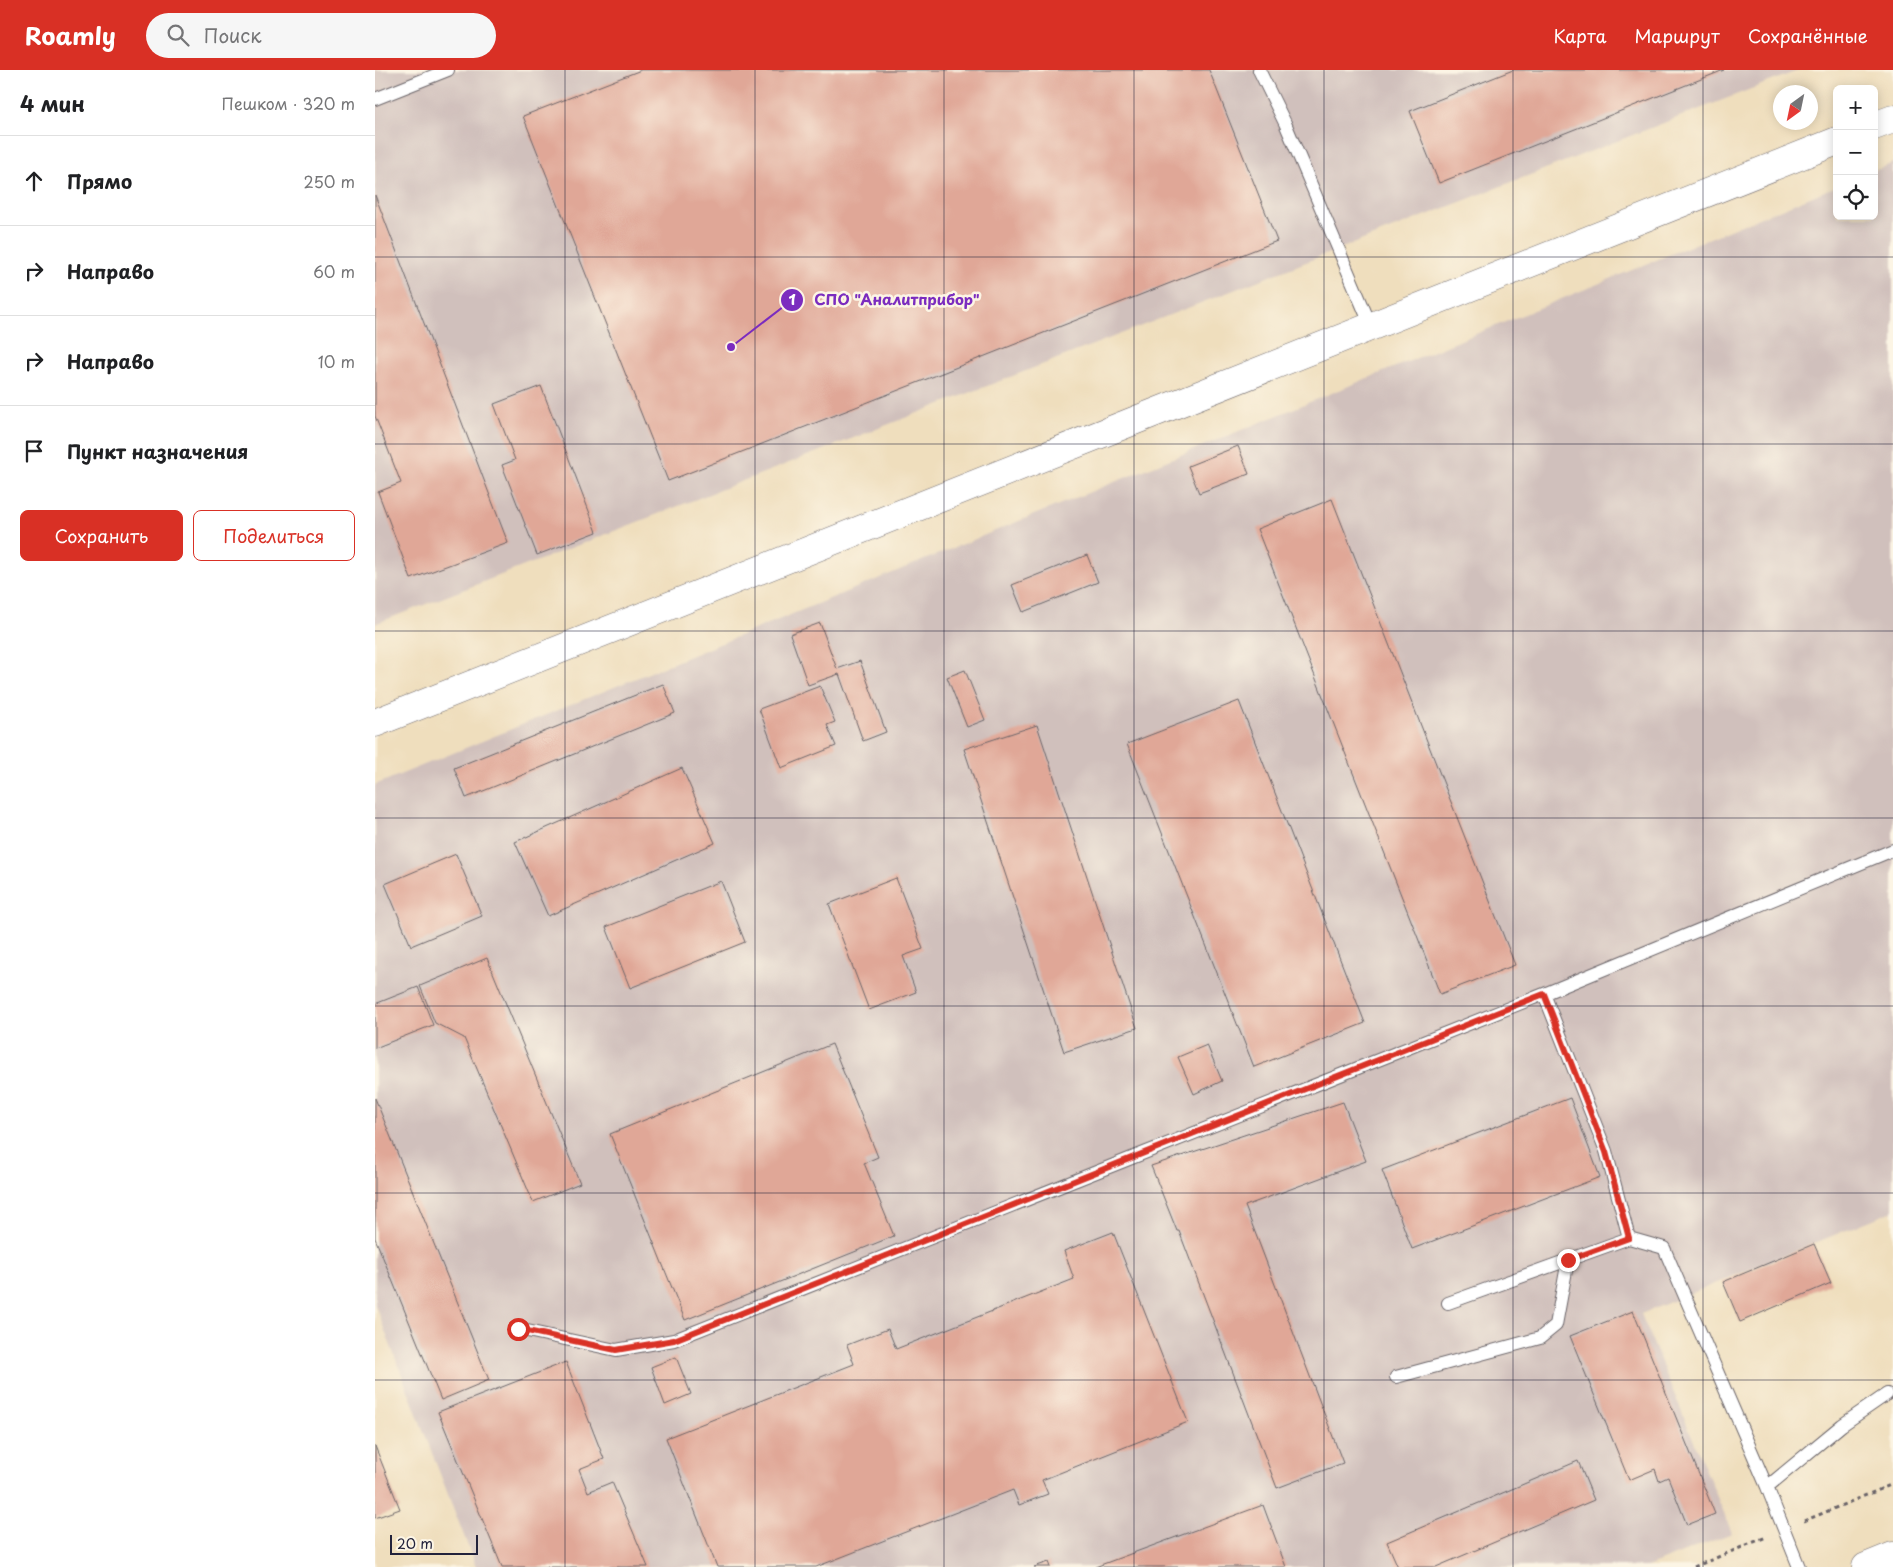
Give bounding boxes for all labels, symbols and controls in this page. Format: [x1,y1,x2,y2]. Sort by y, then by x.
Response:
search box [146,13,496,58]
text: Roamly [25,17,116,53]
icon: search [164,21,192,49]
text: Поиск [204,21,261,49]
text: Карта [1554,22,1606,49]
text: Маршрут [1634,22,1720,49]
text: Сохранённые [1748,22,1868,49]
north arrow [1773,85,1818,130]
map controls [1833,85,1878,220]
button: + [1833,85,1878,130]
text: 4 мин [20,87,85,119]
text: Пешком · 320 m [222,91,355,115]
button: − [1833,130,1878,175]
icon: ahead [20,167,48,195]
text: Прямо [67,167,132,195]
text: 250 m [304,169,355,193]
button: locate [1833,175,1878,220]
icon: right [20,257,48,285]
text: Направо [67,257,154,285]
text: 60 m [313,259,355,283]
callout: СПО "Аналитприбор" [779,285,990,315]
text: 1 [788,287,796,310]
text: СПО "Аналитприбор" [814,287,980,310]
icon: right [20,347,48,375]
text: Направо [67,347,154,375]
text: 10 m [318,349,355,373]
icon: arrive [20,437,48,465]
text: Пункт назначения [67,437,248,465]
button: Сохранить [20,510,183,561]
button: Поделиться [193,510,355,561]
route end [1557,1249,1580,1272]
route start [507,1318,530,1341]
scale bar [390,1532,477,1555]
text: 20 m [397,1533,433,1554]

